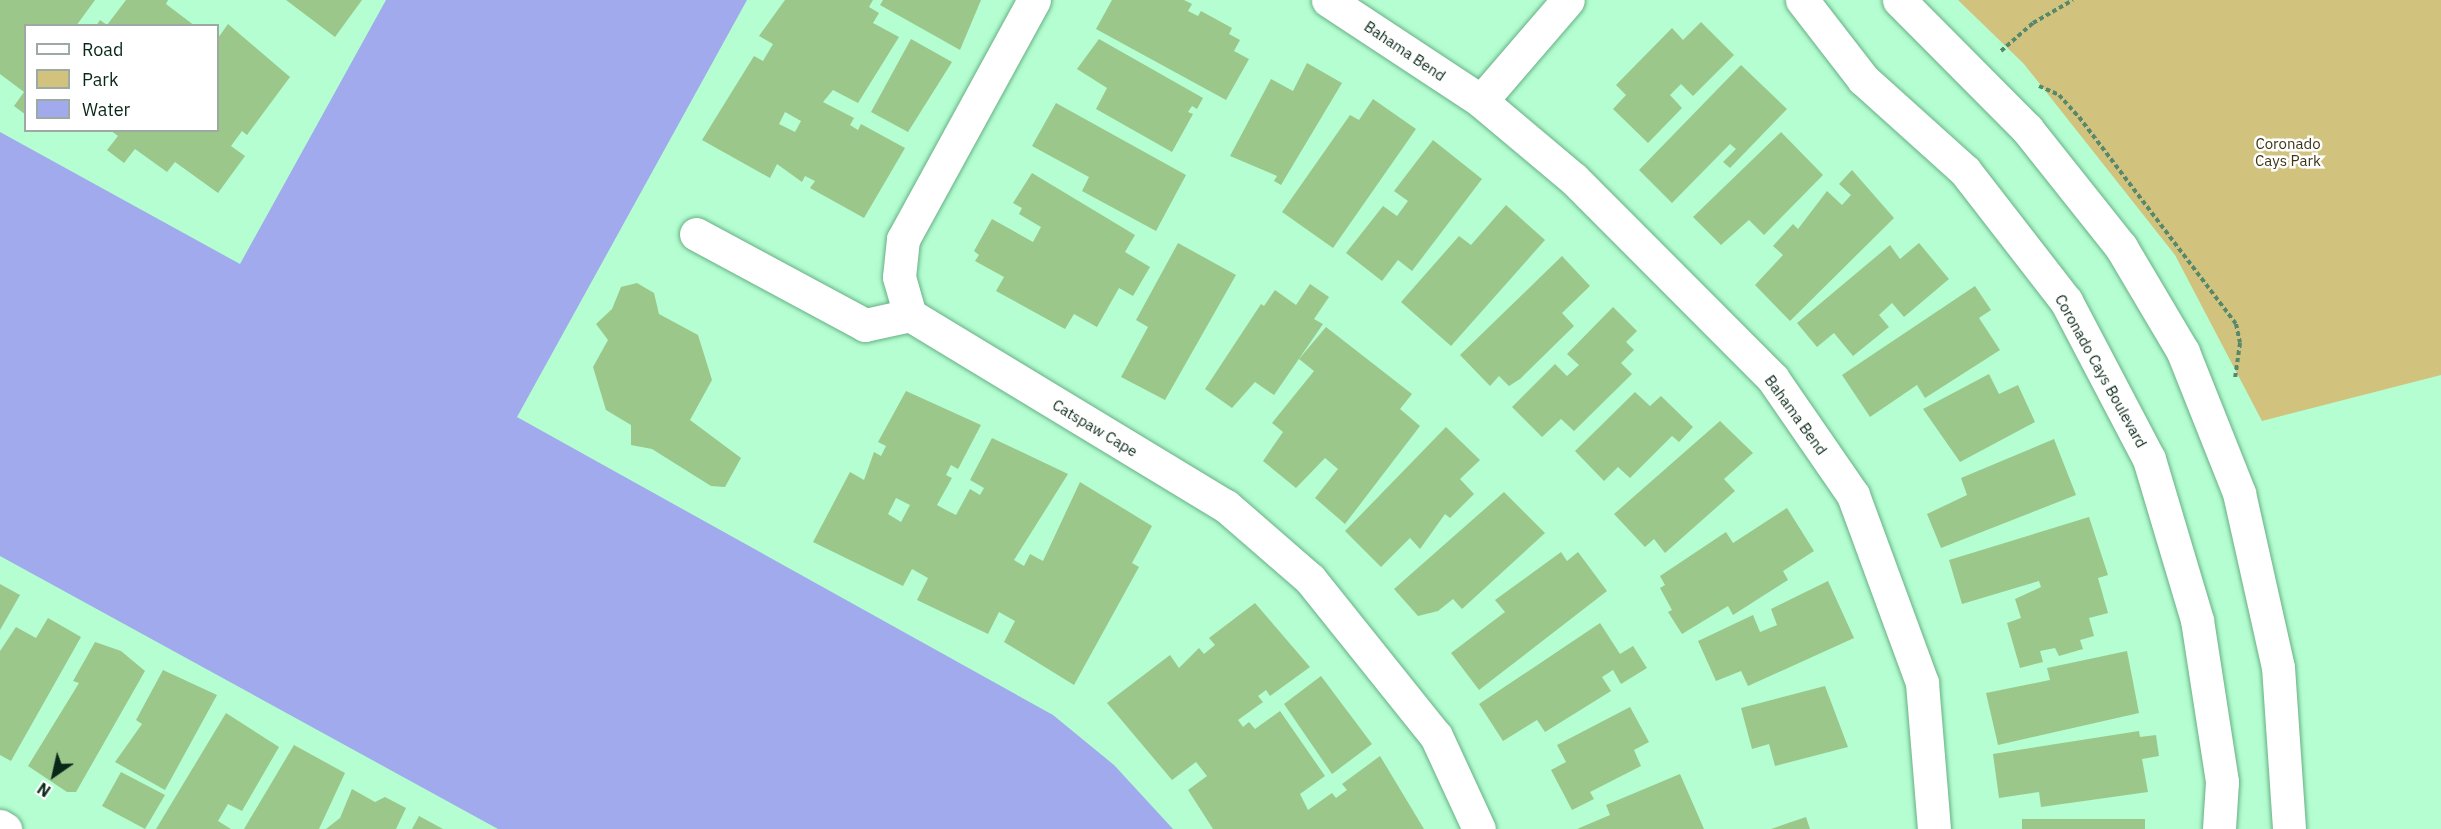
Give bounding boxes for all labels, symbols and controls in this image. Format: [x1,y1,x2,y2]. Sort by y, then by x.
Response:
street label: Bahama Bend [1361,17,1449,85]
legend [24,24,219,132]
text: Road [82,38,123,61]
text: Park [82,68,118,91]
text: Water [82,98,130,121]
park label: Coronado Cays Park [2255,134,2321,169]
street label: Coronado Cays Boulevard [2051,291,2151,451]
street label: Bahama Bend [1761,372,1831,458]
street label: Catspaw Cape [1049,396,1141,460]
north arrow [24,745,84,805]
text: N [34,778,54,801]

